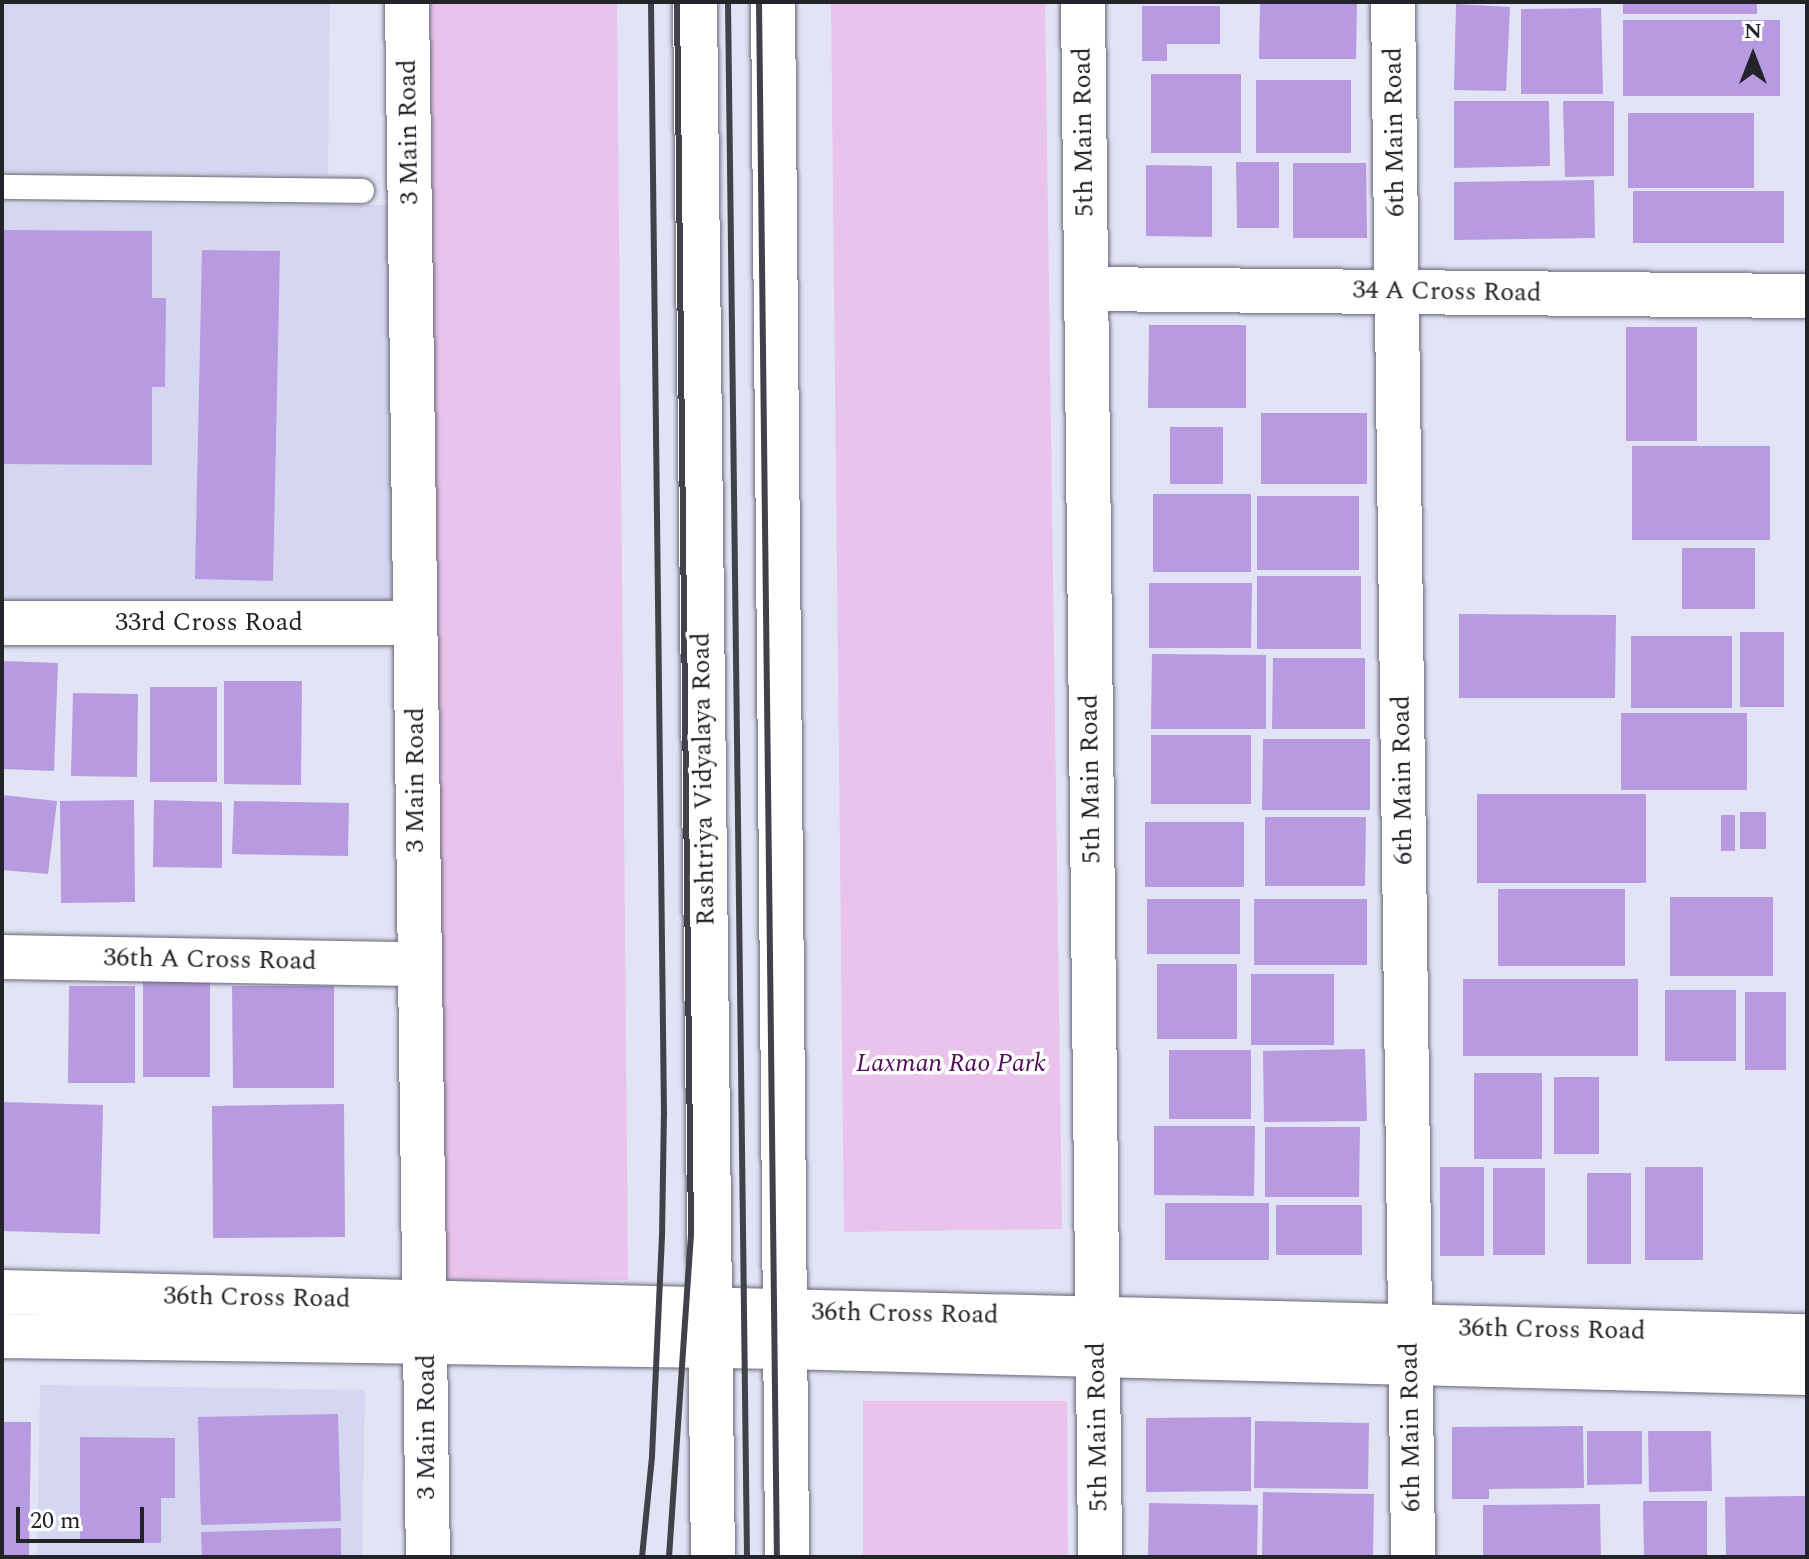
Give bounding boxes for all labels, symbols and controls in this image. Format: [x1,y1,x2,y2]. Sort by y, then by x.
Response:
text: N [1744,15,1762,48]
north arrow [1713,16,1793,96]
street label: 5th Main Road [1067,47,1101,217]
street label: 6th Main Road [1378,47,1412,217]
street label: 3 Main Road [392,59,426,205]
street label: 34 A Cross Road [1352,275,1542,309]
street label: 33rd Cross Road [115,607,303,639]
street label: Rashtriya Vidyalaya Road [686,632,722,926]
street label: 5th Main Road [1074,694,1108,864]
street label: 6th Main Road [1386,695,1420,865]
street label: 3 Main Road [400,707,432,853]
street label: 36th A Cross Road [103,943,317,977]
park label: Laxman Rao Park [856,1048,1046,1080]
street label: 36th Cross Road [163,1281,351,1315]
street label: 36th Cross Road [811,1297,999,1331]
street label: 36th Cross Road [1458,1313,1646,1347]
street label: 5th Main Road [1081,1342,1115,1512]
street label: 6th Main Road [1394,1342,1428,1512]
street label: 3 Main Road [411,1354,443,1500]
scale bar [20,1491,148,1541]
text: 20 m [30,1503,81,1539]

